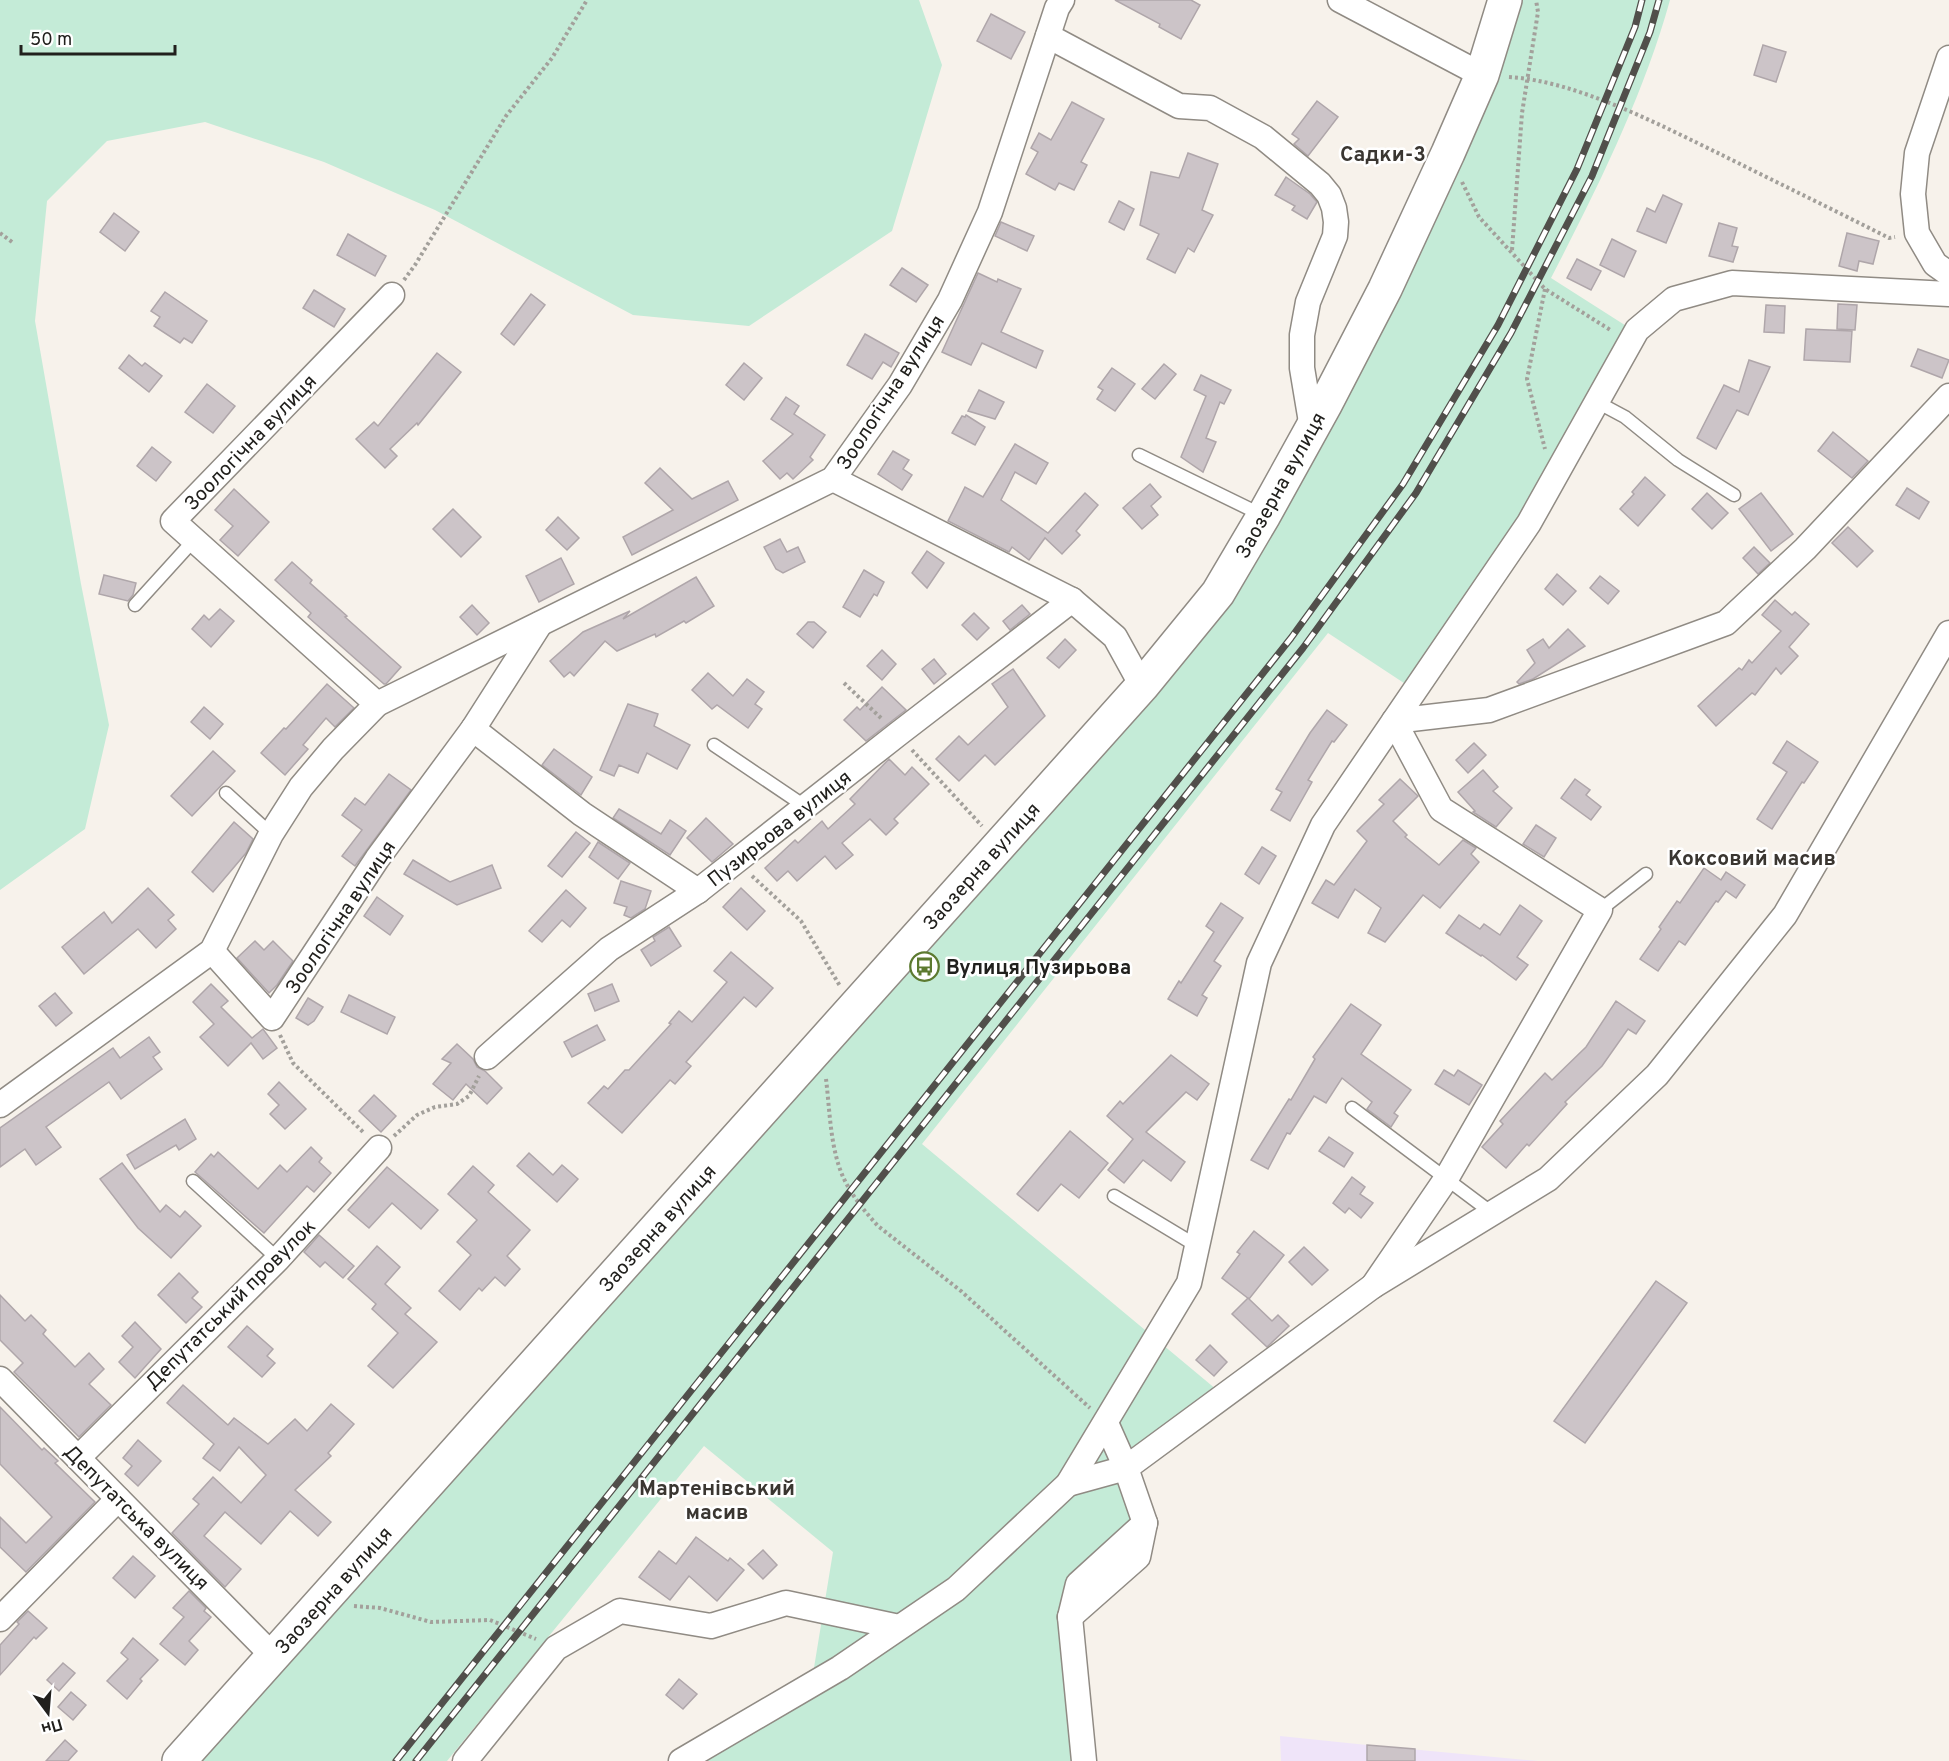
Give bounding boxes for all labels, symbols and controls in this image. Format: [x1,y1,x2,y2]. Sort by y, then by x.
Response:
scale bar [21,18,176,56]
text: 50 m [30,29,72,52]
district label: Садки-3 [1340,142,1426,169]
street label: Зоологічна вулиця [832,310,952,476]
street label: Зоологічна вулиця [180,370,323,517]
street label: Заозерна вулиця [1231,408,1333,564]
street label: Пузирьова вулиця [703,765,857,894]
street label: Заозерна вулиця [918,798,1047,937]
street label: Зоологічна вулиця [281,836,403,1000]
district label: Коксовий масив [1668,846,1836,873]
bus stop icon: Вулиця Пузирьова [909,951,941,983]
place label: Вулиця Пузирьова [946,956,1131,982]
street label: Заозерна вулиця [594,1160,723,1299]
street label: Депутатський провулок [141,1215,322,1396]
street label: Депутатська вулиця [57,1440,214,1597]
district label: Мартенівський масив [639,1476,795,1527]
street label: Заозерна вулиця [270,1522,399,1661]
north arrow [18,1683,78,1743]
text: Пн [38,1713,65,1738]

